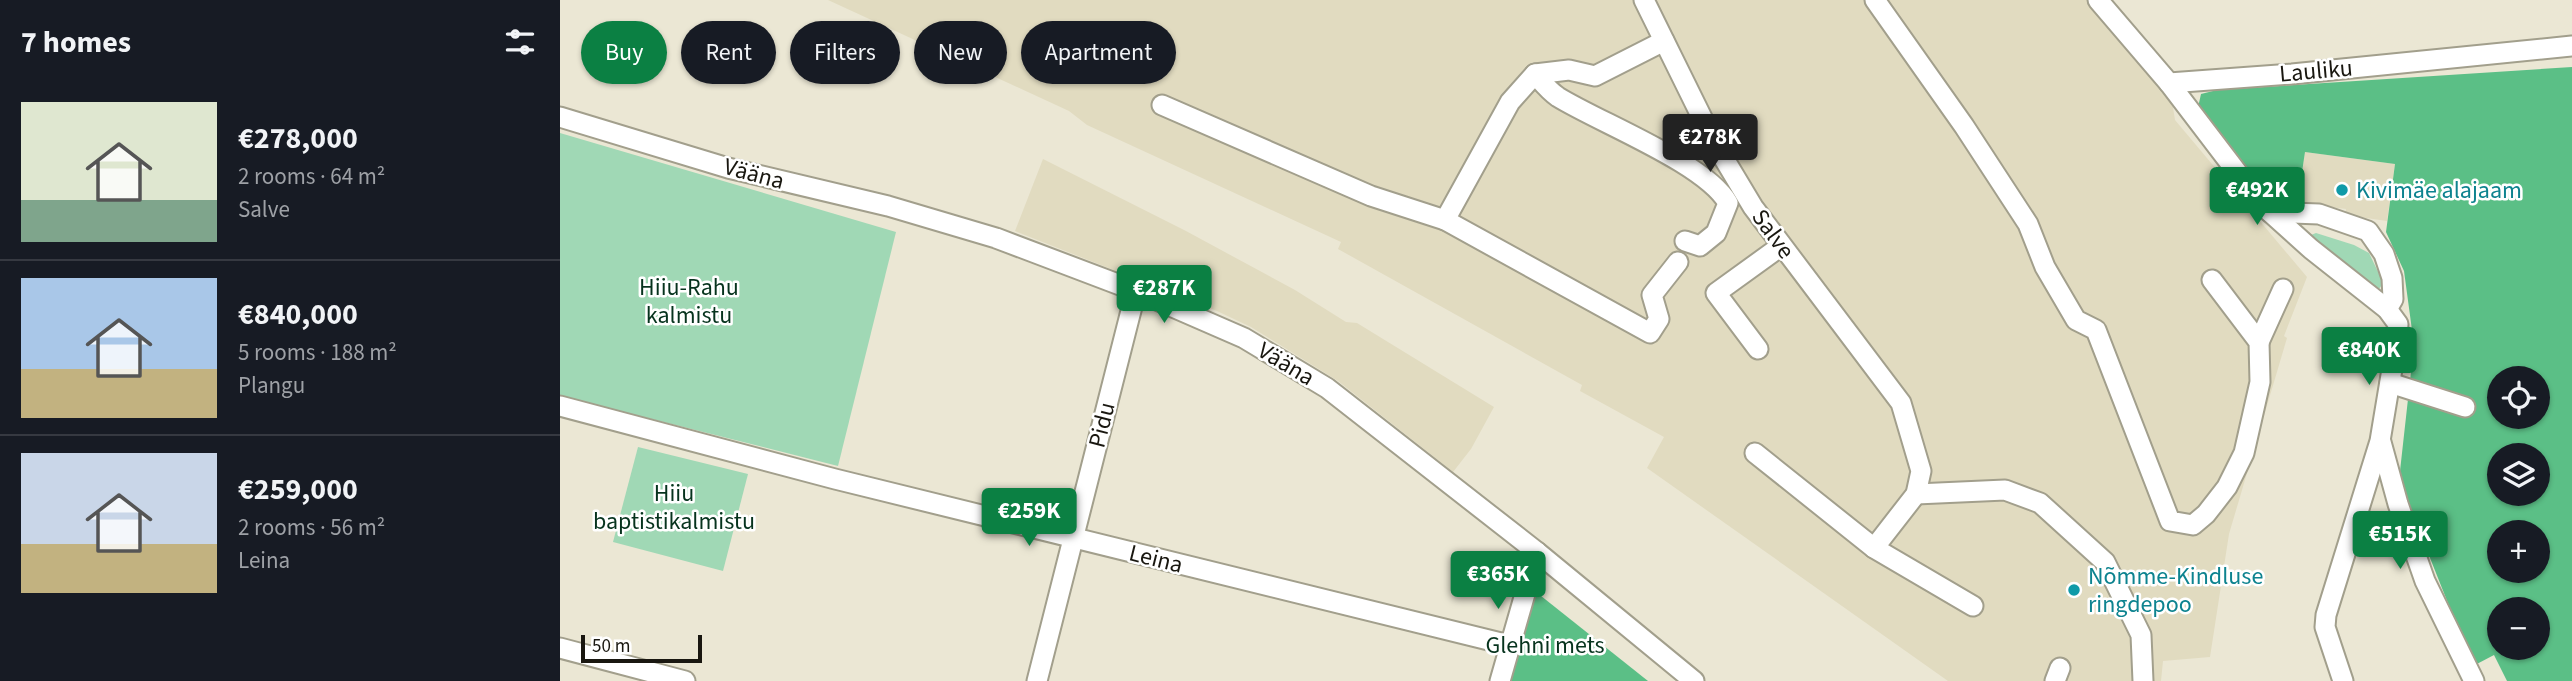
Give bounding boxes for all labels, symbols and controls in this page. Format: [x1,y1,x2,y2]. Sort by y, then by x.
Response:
text: 7 homes [21,21,131,64]
chip: Buy [581,21,667,84]
chip: Rent [681,21,776,84]
chip: Filters [790,21,900,84]
chip: New [914,21,1007,84]
chip: Apartment [1021,21,1176,84]
icon: filters [501,23,539,61]
street label: Lauliku [2278,50,2354,92]
pin: €278K [1661,114,1759,174]
text: €278,000 [238,117,358,160]
text: €278K [1679,120,1741,153]
icon: home [77,130,161,214]
street label: Vääna [720,149,788,199]
text: 2 rooms · 64 m² [238,160,385,193]
pin: €492K [2208,168,2306,227]
text: €492K [2226,173,2288,206]
place label: Kivimäe alajaam [2356,173,2522,208]
marker: Kivimäe alajaam [2334,182,2350,198]
text: Salve [238,193,290,226]
street label: Salve [1743,202,1803,266]
pin: €287K [1115,266,1213,325]
park label: Hiiu-Rahu kalmistu [639,270,739,333]
text: €287K [1133,271,1195,304]
text: €840,000 [238,293,358,336]
icon: home [77,306,161,390]
pin: €840K [2320,328,2418,387]
street label: Vääna [1251,333,1321,395]
text: €840K [2338,333,2400,366]
text: 5 rooms · 188 m² [238,336,397,369]
map controls [2487,366,2550,660]
button: locate [2487,366,2550,429]
text: Plangu [238,369,305,402]
street label: Pidu [1079,399,1125,451]
button: layers [2487,443,2550,506]
text: €259,000 [238,468,358,511]
park label: Hiiu baptistikalmistu [593,476,755,539]
icon: home [77,481,161,565]
pin: €259K [980,489,1078,548]
text: €259K [998,494,1060,527]
text: 2 rooms · 56 m² [238,511,385,544]
pin: €515K [2351,512,2449,571]
text: €515K [2369,517,2431,550]
button: + [2487,520,2550,583]
street label: Leina [1125,535,1187,583]
text: Leina [238,544,290,577]
pin: €365K [1449,552,1547,611]
text: €365K [1467,557,1529,590]
place label: Nõmme-Kindluse ringdepoo [2088,559,2263,622]
marker: Nõmme-Kindluse ringdepoo [2066,582,2082,598]
button: − [2487,597,2550,660]
park label: Glehni mets [1485,628,1605,663]
scale bar [581,632,702,664]
text: 50 m [592,633,630,660]

